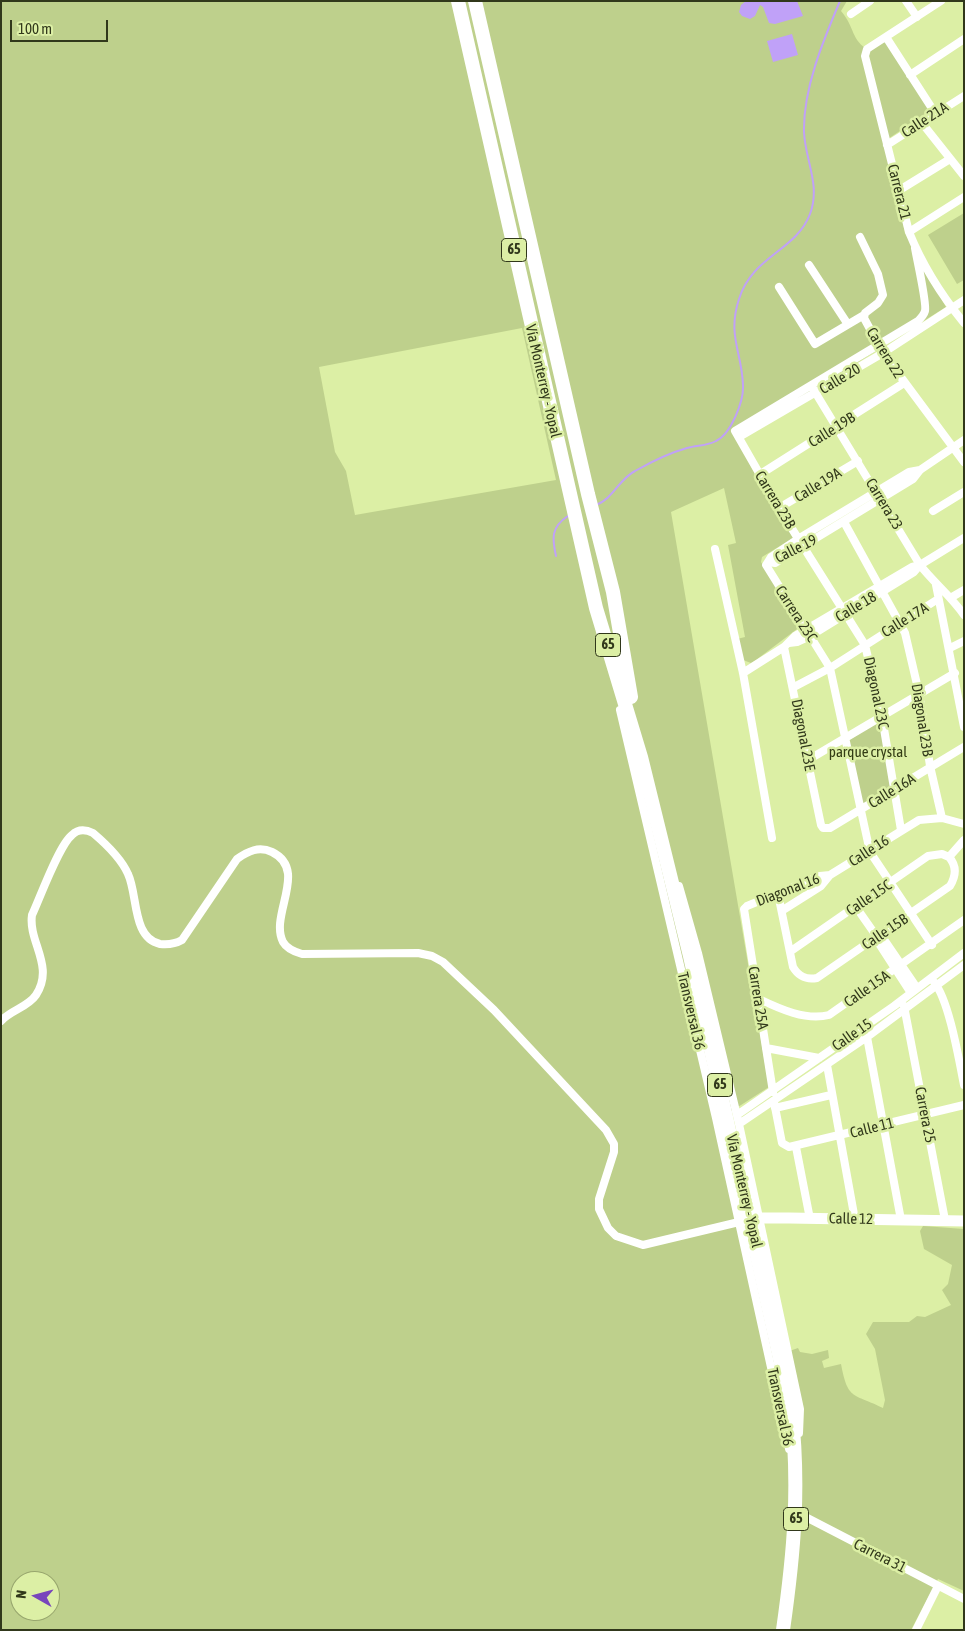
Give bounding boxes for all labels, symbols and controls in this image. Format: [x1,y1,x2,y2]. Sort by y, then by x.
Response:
scale bar [12,10,110,42]
text: 100 m [18,20,52,37]
street label: Calle 21A [898,98,952,142]
street label: Carrera 21 [883,162,915,222]
road number: 65 [502,238,526,262]
street label: Vía Monterrey - Yopal [521,323,565,439]
street label: Carrera 22 [862,324,908,382]
street label: Calle 20 [816,360,864,398]
street label: Calle 19B [805,409,859,451]
street label: Calle 19A [791,464,845,506]
street label: Carrera 23B [751,468,799,532]
street label: Carrera 23 [862,475,906,533]
street label: Calle 19 [772,531,820,567]
street label: Carrera 23C [771,583,821,645]
street label: Calle 18 [832,588,880,626]
street label: Calle 17A [878,599,932,641]
road number: 65 [596,634,620,656]
street label: Diagonal 23C [860,655,892,731]
street label: Diagonal 23B [907,682,937,758]
street label: Diagonal 23E [787,698,819,772]
park label: parque crystal [829,743,907,761]
street label: Calle 16A [865,770,919,812]
street label: Calle 16 [845,831,893,871]
street label: Diagonal 16 [754,870,822,910]
street label: Calle 15C [843,876,895,920]
street label: Calle 15B [859,910,911,954]
street label: Carrera 25A [744,965,772,1031]
street label: Calle 15A [841,967,893,1011]
street label: Transversal 36 [673,970,709,1052]
street label: Calle 15 [829,1015,875,1055]
road number: 65 [708,1074,732,1096]
street label: Carrera 25 [911,1085,939,1145]
street label: Calle 11 [848,1114,896,1142]
street label: Vía Monterrey - Yopal [722,1133,766,1249]
street label: Calle 12 [829,1210,873,1228]
street label: Transversal 36 [763,1366,797,1448]
road number: 65 [784,1508,808,1530]
street label: Carrera 31 [851,1535,909,1577]
north arrow [10,1571,60,1621]
text: N [13,1589,30,1599]

